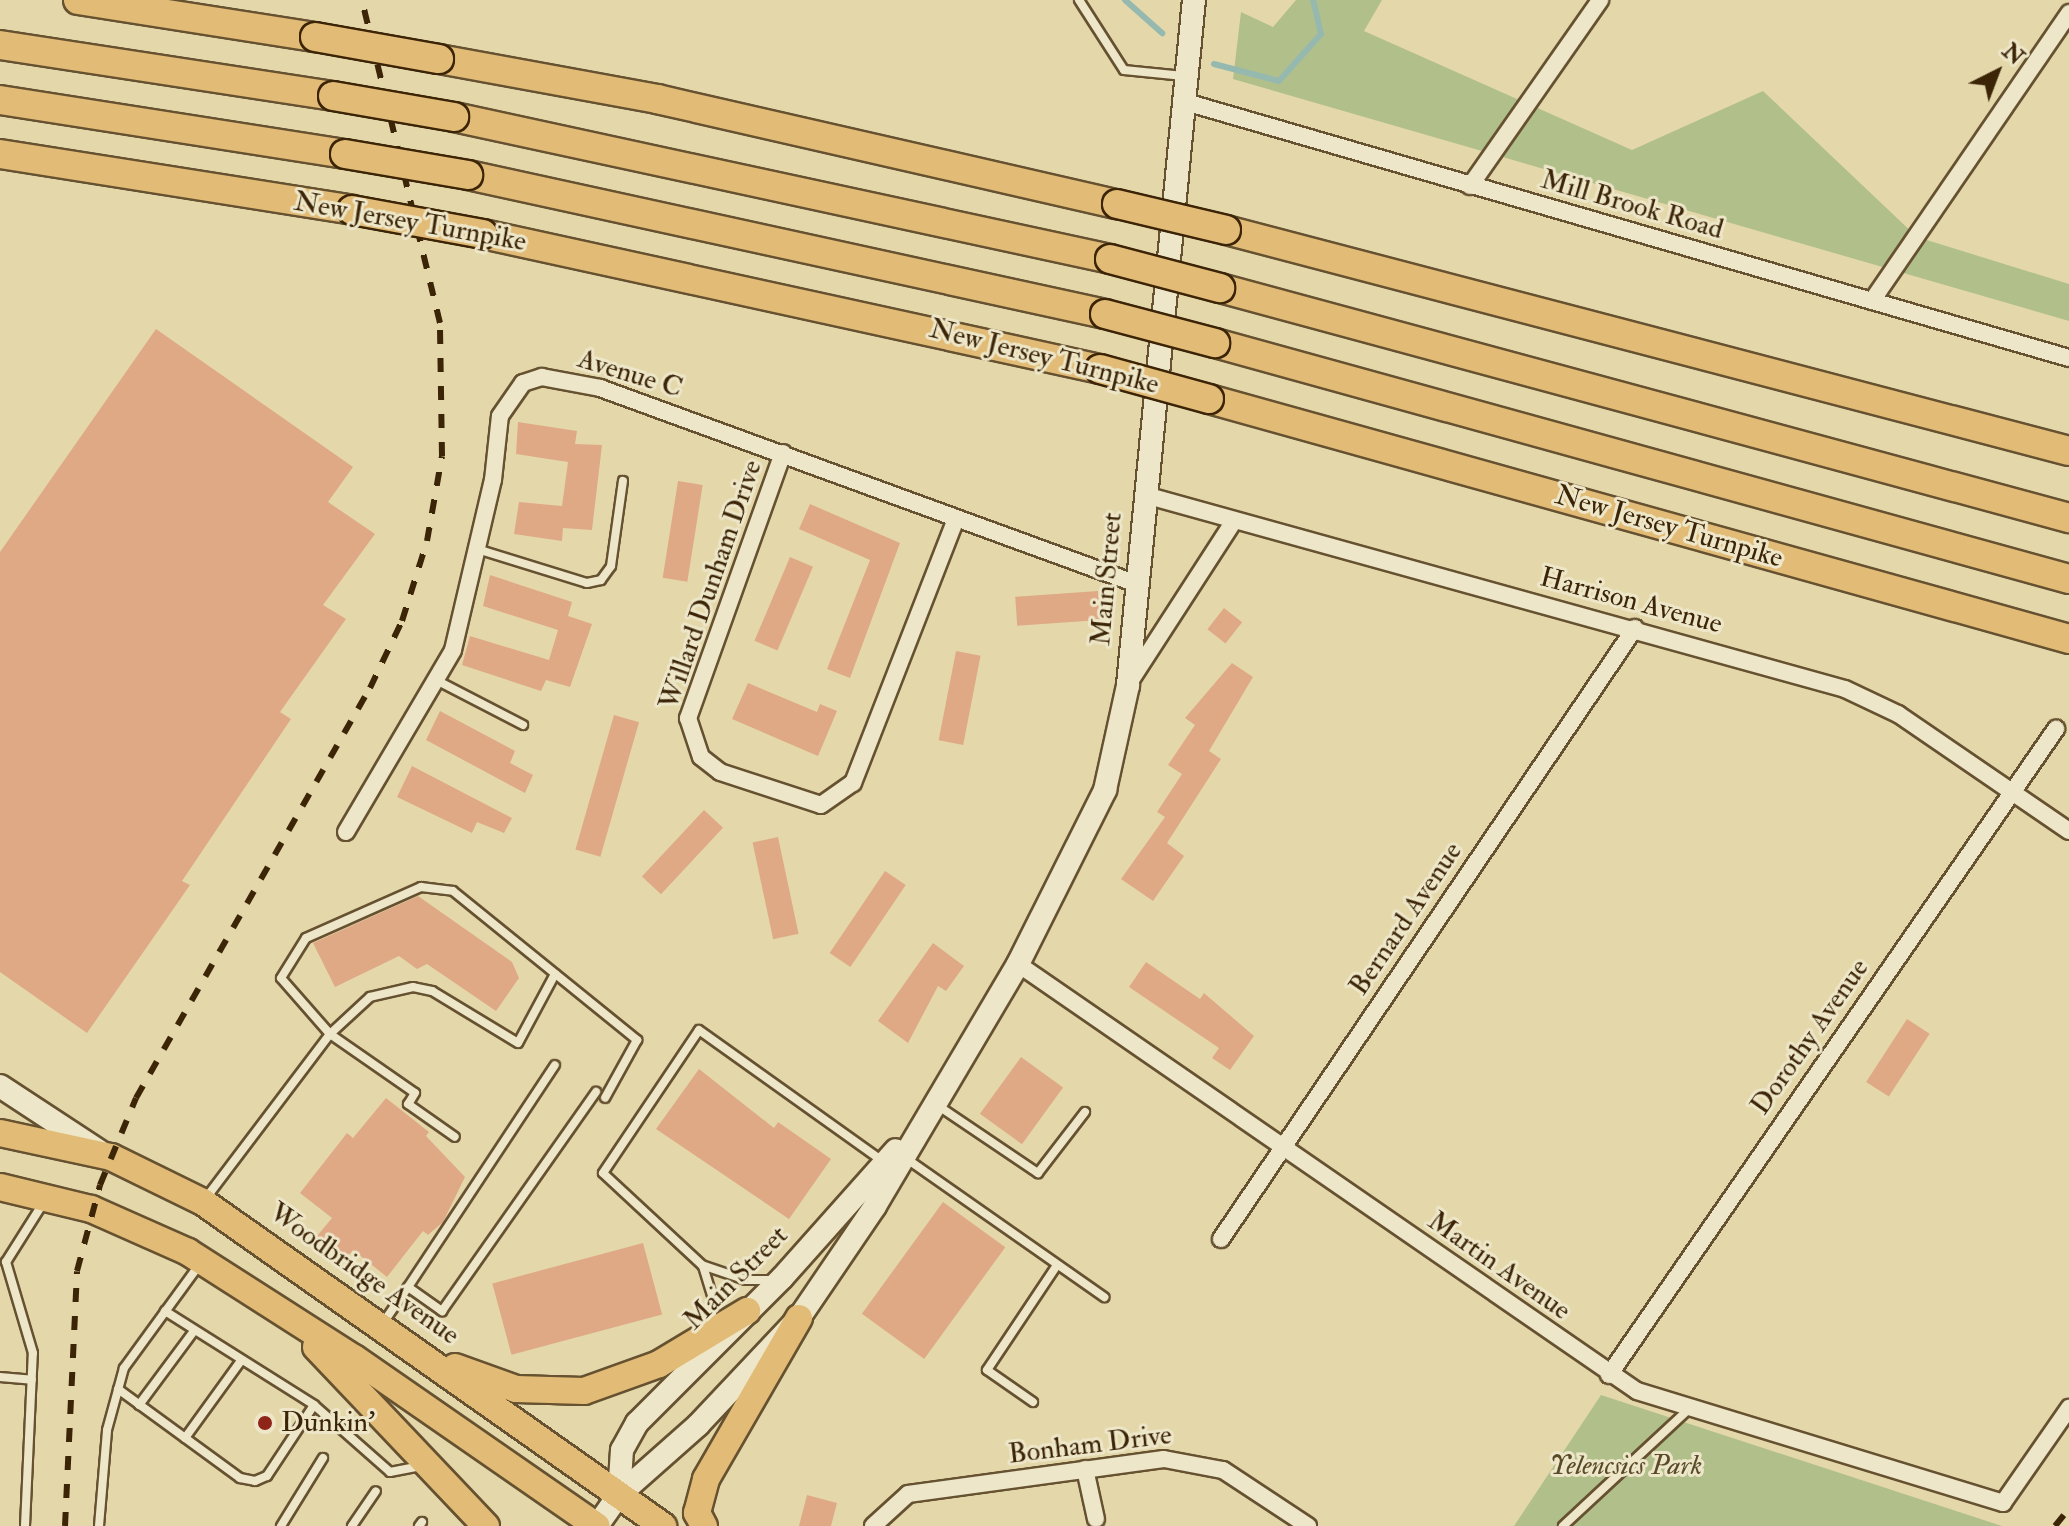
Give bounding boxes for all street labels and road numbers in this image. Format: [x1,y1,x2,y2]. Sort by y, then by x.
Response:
street label: Mill Brook Road [1537,163,1727,247]
street label: New Jersey Turnpike [291,185,529,259]
street label: New Jersey Turnpike [926,312,1162,402]
street label: Avenue C [574,342,686,406]
street label: Willard Dunham Drive [653,456,769,714]
street label: New Jersey Turnpike [1551,478,1787,576]
street label: Main Street [1084,511,1130,647]
street label: Harrison Avenue [1536,561,1726,641]
street label: Bernard Avenue [1342,836,1470,1002]
street label: Dorothy Avenue [1744,952,1876,1122]
street label: Woodbridge Avenue [262,1196,466,1352]
street label: Martin Avenue [1421,1204,1577,1328]
street label: Main Street [677,1219,795,1337]
street label: Bonham Drive [1006,1418,1174,1472]

